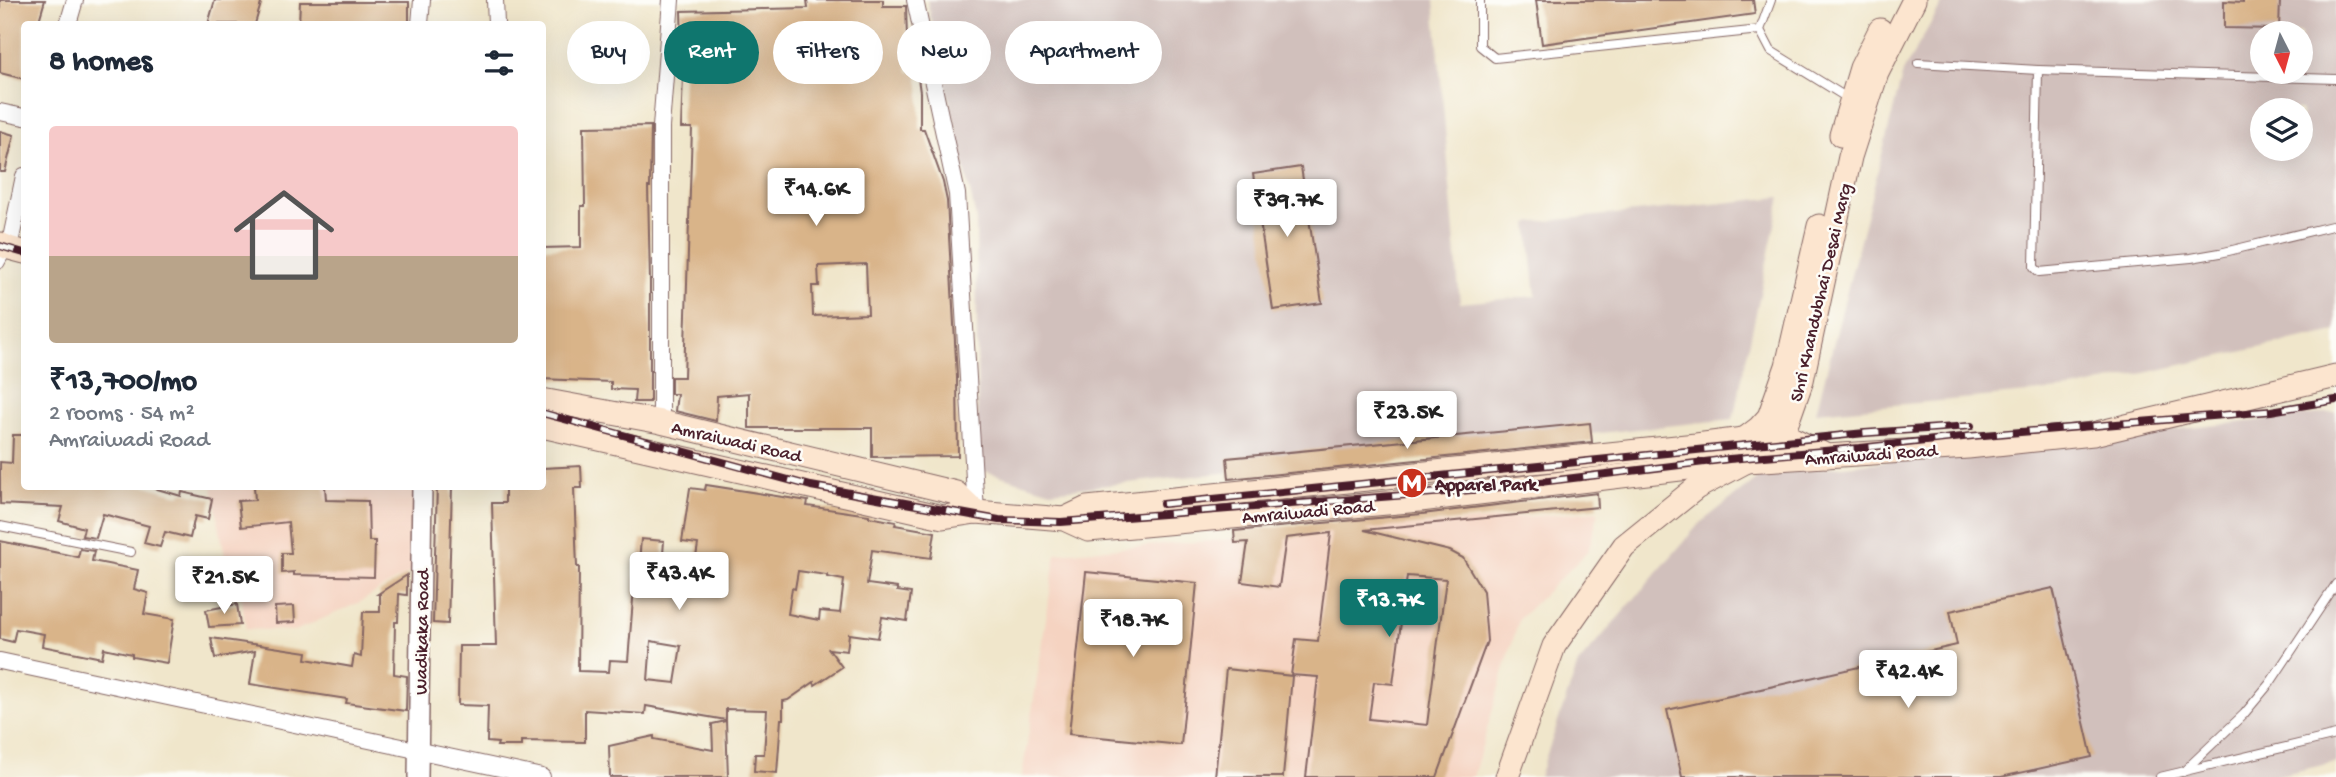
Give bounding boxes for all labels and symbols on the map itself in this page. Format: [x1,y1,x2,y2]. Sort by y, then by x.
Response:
north arrow [2250,21,2314,84]
pin: ₹14.6K [759,168,873,228]
pin: ₹39.7K [1230,180,1344,239]
street label: Shri Khandubhai Desai Marg [1786,181,1859,404]
pin: ₹23.5K [1350,392,1464,451]
street label: Amraiwadi Road [669,417,805,470]
street label: Amraiwadi Road [1804,440,1940,473]
metro station icon: Apparel Park [1395,466,1429,500]
place label: Apparel Park [1434,475,1539,498]
street label: Amraiwadi Road [1241,496,1377,531]
pin: ₹43.4K [622,552,736,612]
pin: ₹21.5K [167,556,281,616]
street label: Wadikaka Road [411,567,436,695]
pin: ₹13.7K [1332,580,1446,639]
pin: ₹18.7K [1076,600,1190,659]
pin: ₹42.4K [1851,650,1965,710]

